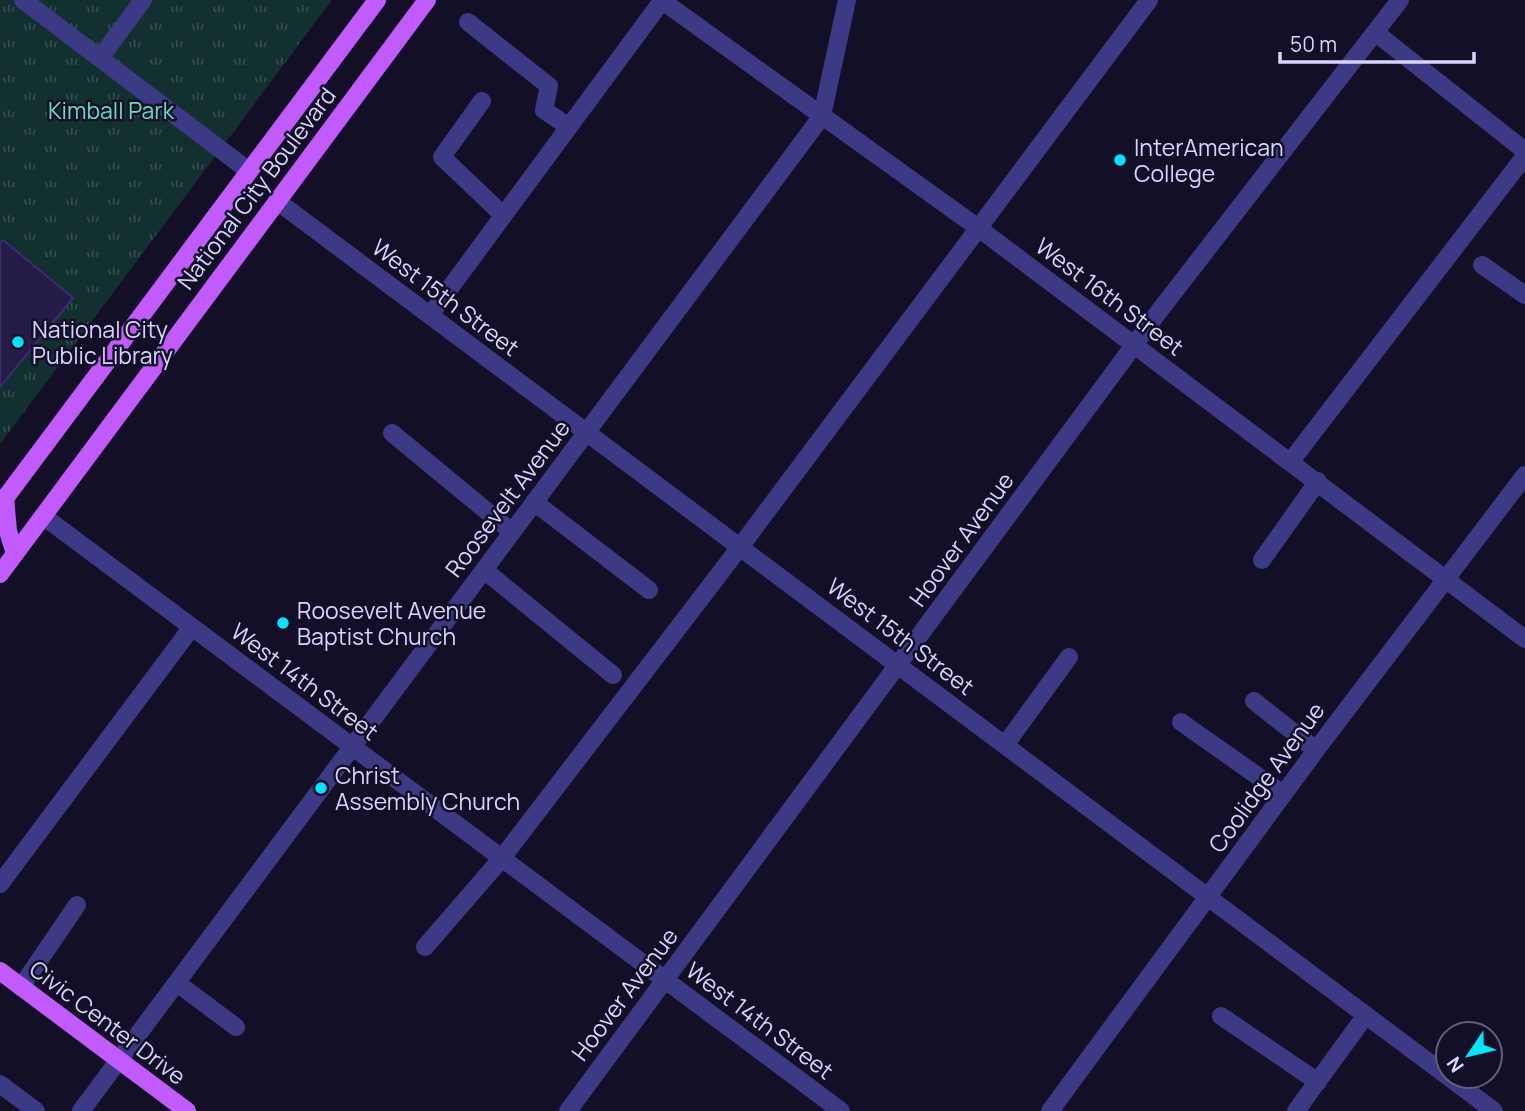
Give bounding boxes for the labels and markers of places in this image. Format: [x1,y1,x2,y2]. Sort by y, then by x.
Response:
place label: InterAmerican College [1134,131,1284,189]
marker: InterAmerican College [1112,152,1128,168]
place label: National City Public Library [32,313,173,371]
marker: National City Public Library [10,334,26,350]
place label: Roosevelt Avenue Baptist Church [297,594,486,652]
marker: Roosevelt Avenue Baptist Church [275,615,291,631]
place label: Christ Assembly Church [335,759,520,817]
marker: Christ Assembly Church [313,780,329,796]

